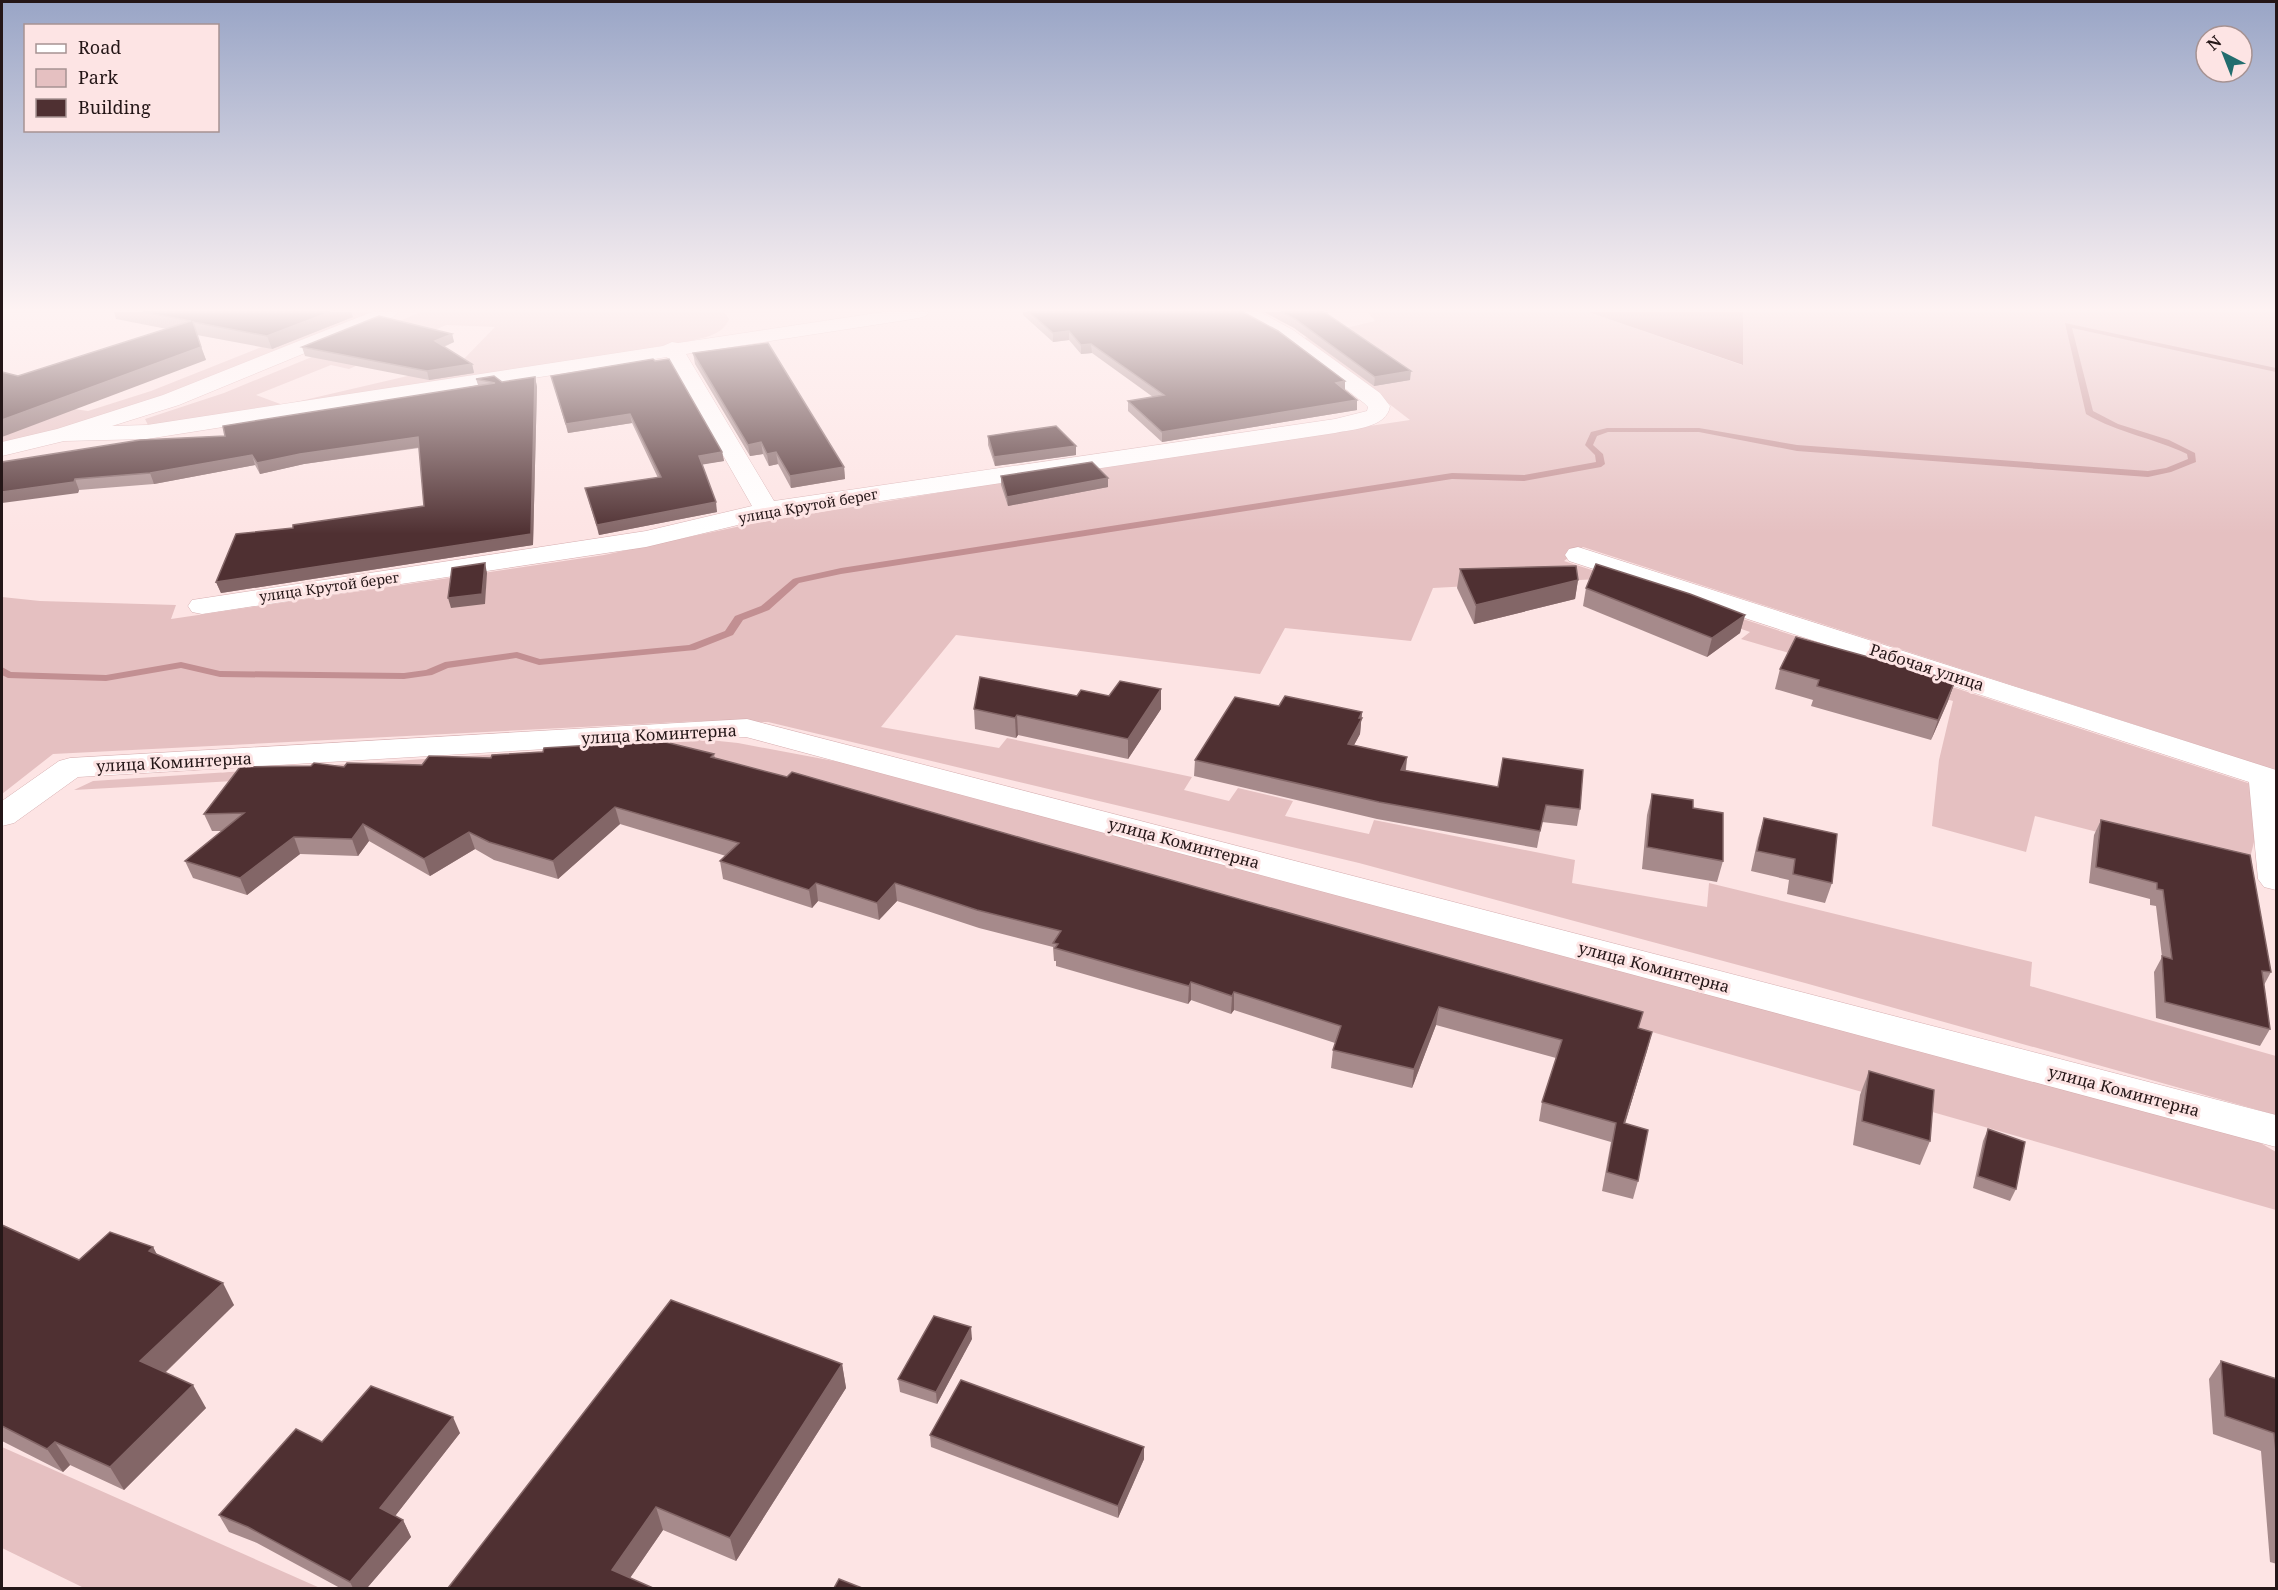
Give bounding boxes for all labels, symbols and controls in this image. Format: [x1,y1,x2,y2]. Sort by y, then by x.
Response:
legend [24,24,219,132]
north arrow [2194,24,2254,84]
text: N [2202,30,2226,55]
text: Road [78,35,121,59]
text: Park [78,65,118,89]
text: Building [78,95,151,119]
street label: улица Крутой берег [737,484,879,527]
street label: улица Крутой берег [258,567,400,606]
street label: Рабочая улица [1867,638,1987,696]
street label: улица Коминтерна [581,719,737,749]
street label: улица Коминтерна [96,747,252,777]
street label: улица Коминтерна [1106,812,1262,874]
street label: улица Коминтерна [1576,936,1732,998]
street label: улица Коминтерна [2046,1060,2202,1122]

